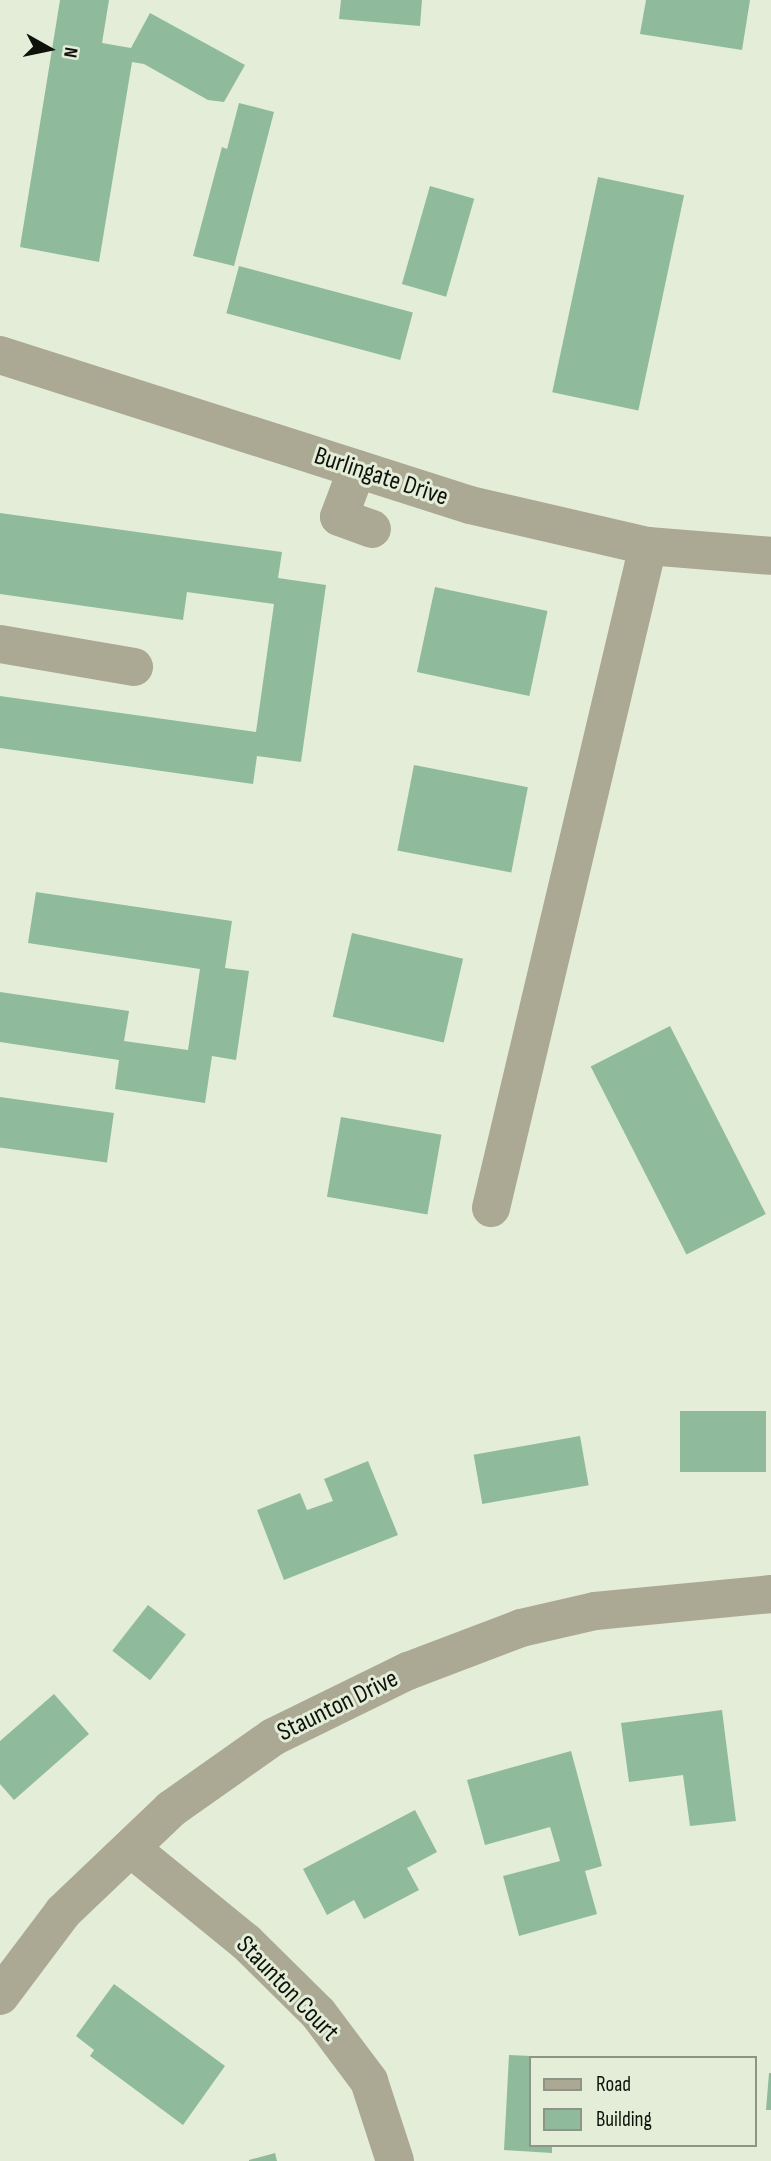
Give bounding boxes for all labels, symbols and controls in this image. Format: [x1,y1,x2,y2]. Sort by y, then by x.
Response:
north arrow [14,14,84,84]
text: N [58,46,82,59]
street label: Burlingate Drive [310,441,452,513]
street label: Staunton Drive [273,1663,403,1749]
street label: Staunton Court [229,1930,345,2048]
legend [530,2056,757,2147]
text: Road [596,2072,631,2097]
text: Building [596,2107,652,2132]

